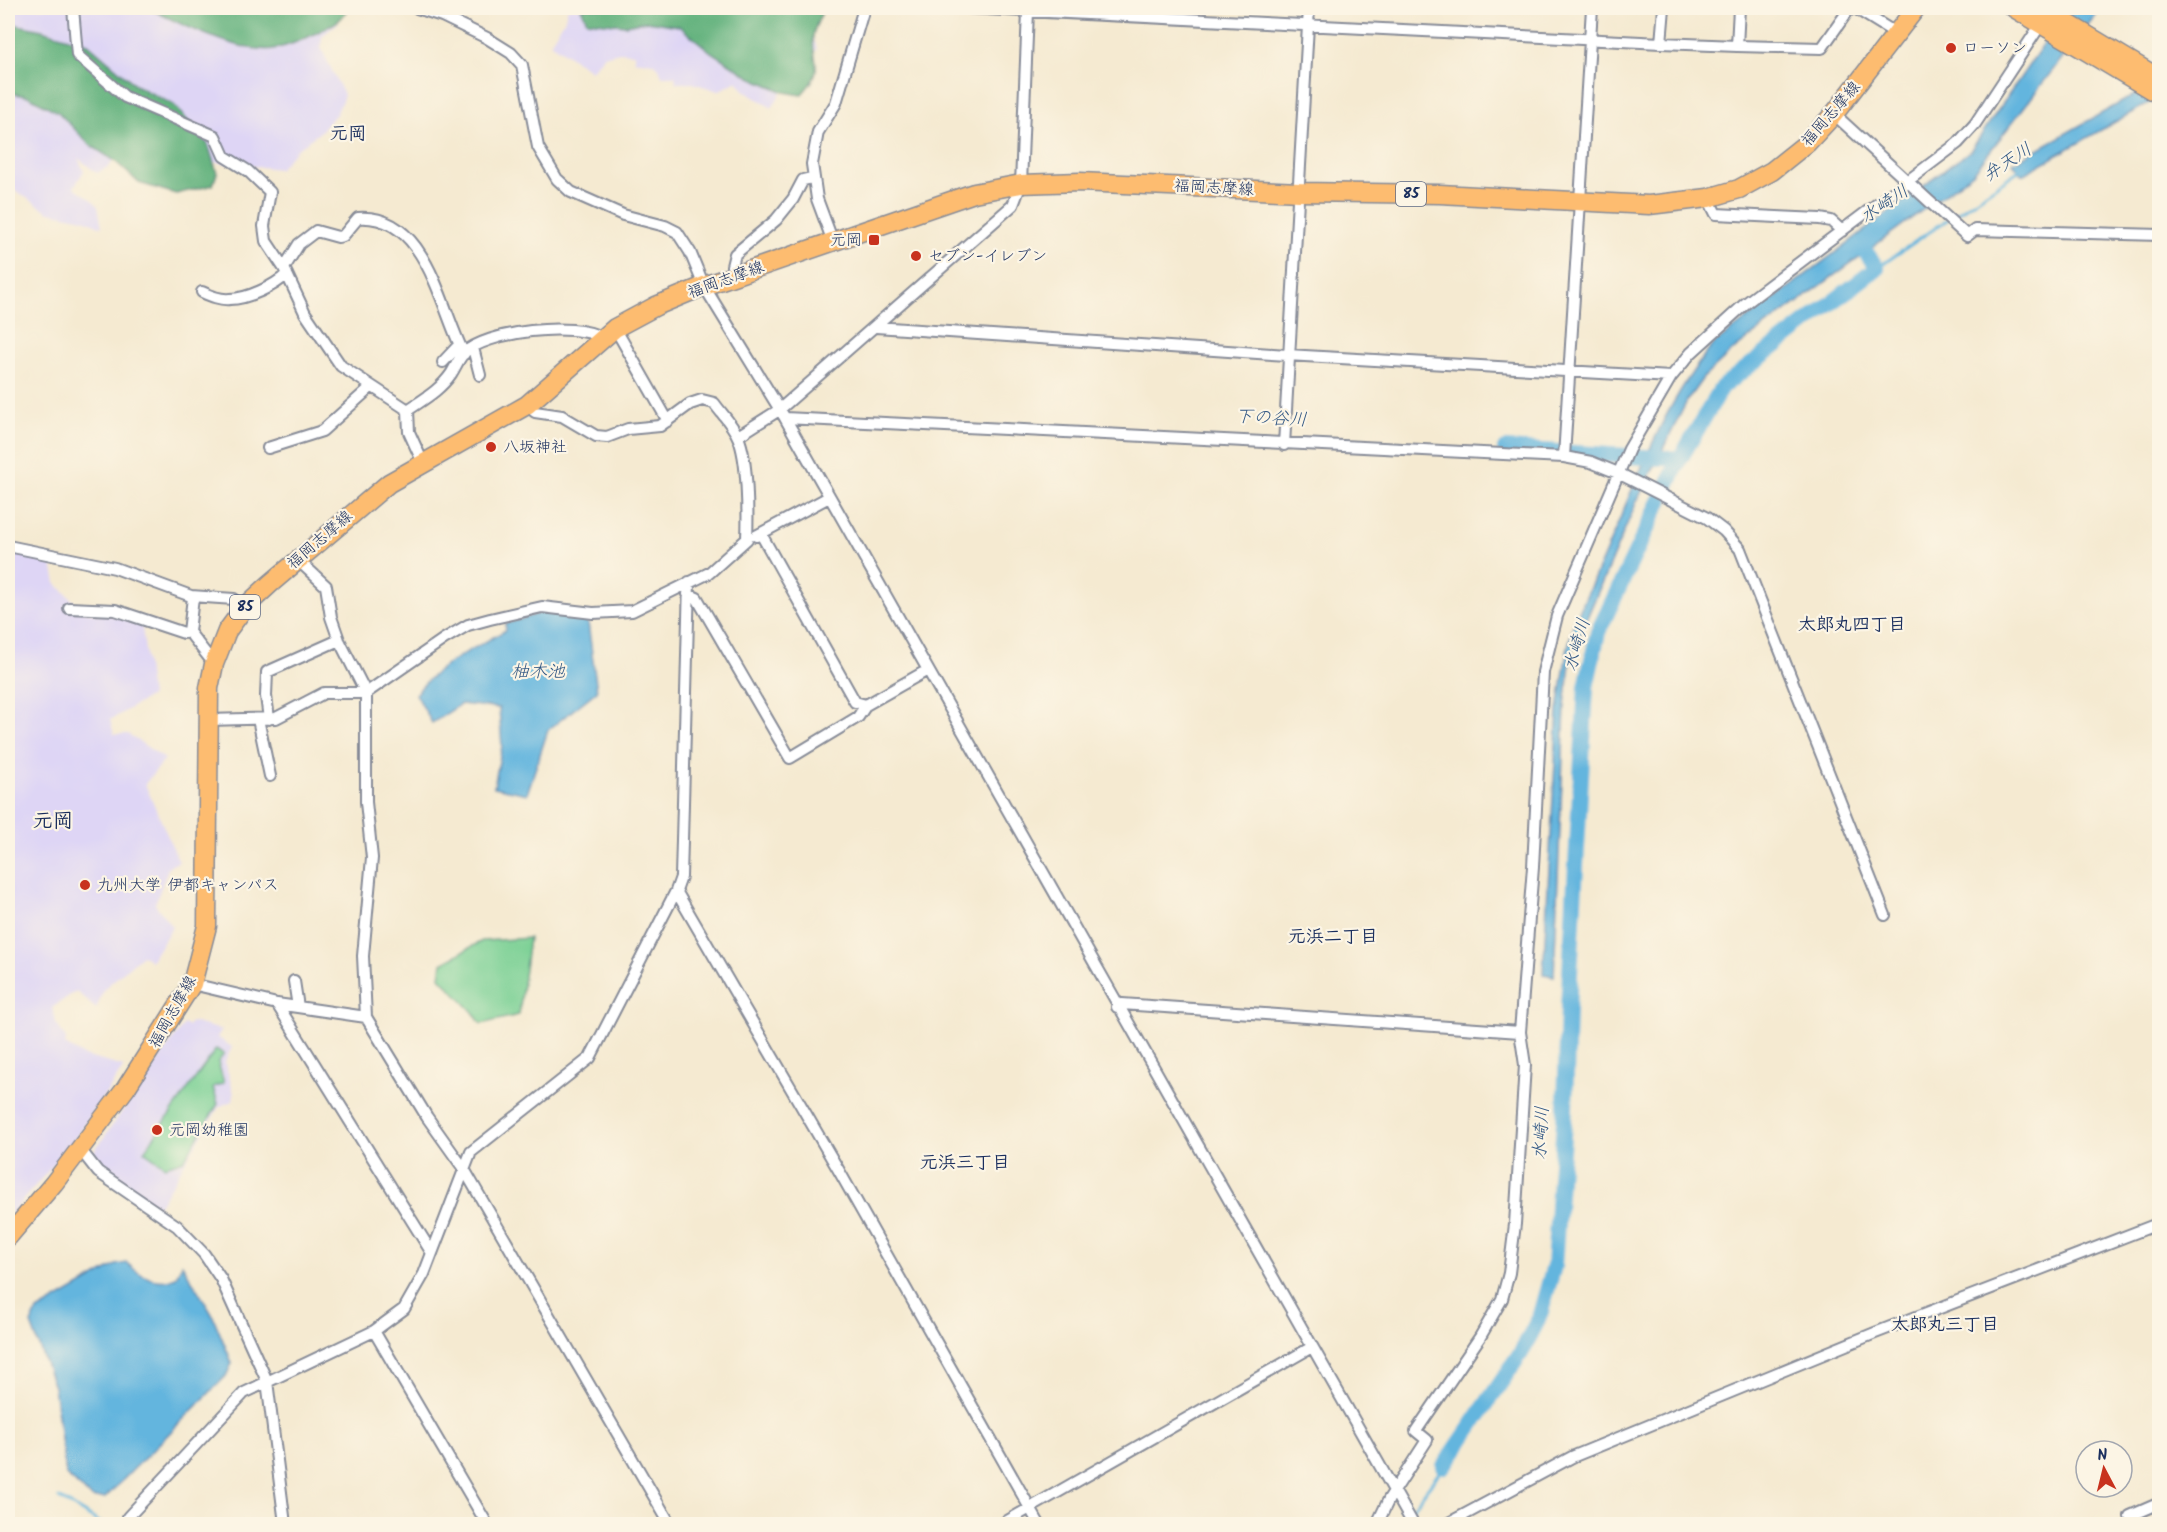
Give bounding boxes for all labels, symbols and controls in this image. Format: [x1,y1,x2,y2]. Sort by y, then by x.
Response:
place label: ローソン [1963,36,2027,61]
marker: ローソン [1944,41,1958,55]
street label: 福岡志摩線 [1795,76,1867,152]
district label: 元岡 [330,120,366,149]
water label: 弁天川 [1977,136,2039,190]
street label: 福岡志摩線 [1173,173,1255,203]
water label: 水崎川 [1855,178,1915,232]
road number: 85 [1396,182,1426,206]
place label: 元岡 [830,228,862,253]
marker: 元岡 [867,233,881,247]
place label: セブン-イレブン [928,244,1047,269]
marker: セブン-イレブン [909,249,923,263]
street label: 福岡志摩線 [684,255,768,305]
water label: 下の谷川 [1234,403,1308,435]
place label: 八坂神社 [503,435,567,460]
marker: 八坂神社 [484,440,498,454]
street label: 福岡志摩線 [282,504,358,576]
road number: 85 [230,595,260,619]
district label: 太郎丸四丁目 [1798,611,1906,640]
water label: 水崎川 [1557,615,1599,675]
water label: 柚木池 [511,658,566,687]
district label: 元岡 [33,806,73,838]
place label: 九州大学 伊都キャンパス [97,873,279,898]
marker: 九州大学 伊都キャンパス [78,878,92,892]
district label: 元浜二丁目 [1288,923,1378,952]
street label: 福岡志摩線 [143,971,203,1053]
water label: 水崎川 [1526,1105,1558,1161]
place label: 元岡幼稚園 [169,1118,249,1143]
marker: 元岡幼稚園 [150,1123,164,1137]
district label: 元浜三丁目 [920,1149,1010,1178]
district label: 太郎丸三丁目 [1891,1311,1999,1340]
north arrow [2074,1439,2134,1499]
text: N [2096,1443,2109,1469]

